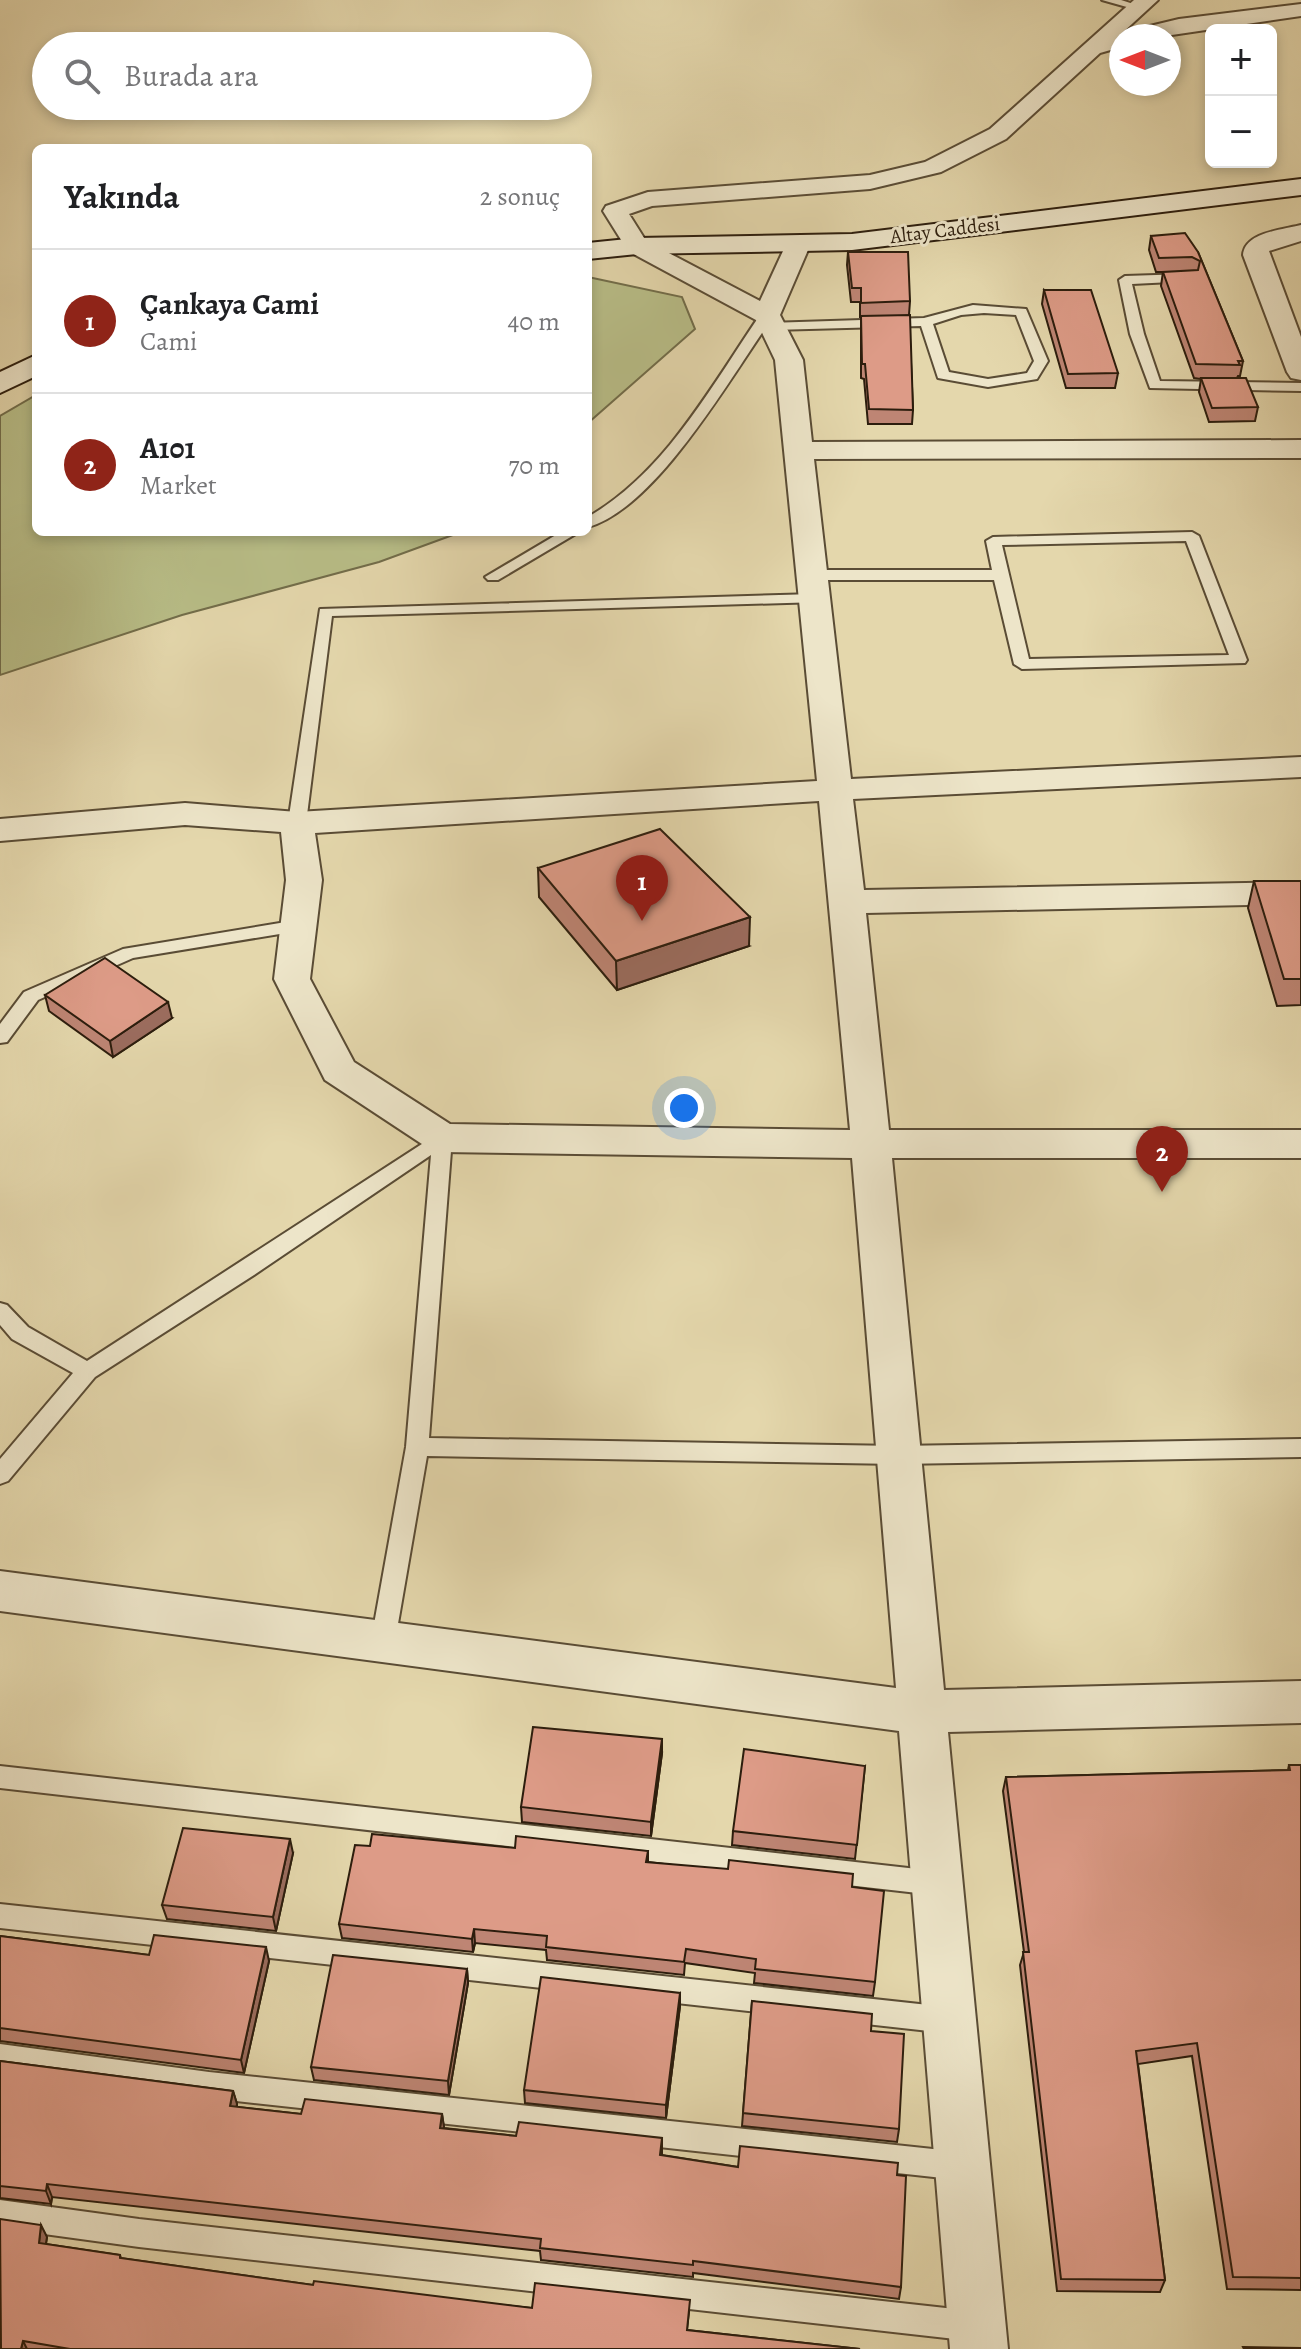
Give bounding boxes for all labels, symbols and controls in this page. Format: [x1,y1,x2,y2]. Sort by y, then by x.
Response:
north arrow [1109,24,1181,96]
map controls [1205,24,1277,168]
button: + [1205,24,1277,96]
search box [32,32,592,120]
icon: search [60,54,104,98]
text: Burada ara [124,56,259,96]
button: − [1205,96,1277,168]
text: Yakında [64,173,180,220]
text: 2 sonuç [480,179,560,214]
street label: Altay Caddesi [888,210,1002,250]
text: Çankaya Cami [140,284,319,324]
text: 1 [85,304,95,339]
text: 40 m [508,304,560,339]
text: Cami [140,324,197,359]
text: A101 [140,428,195,468]
text: 2 [84,448,96,483]
text: 70 m [508,448,560,483]
text: Market [140,468,216,503]
pin: 1 [616,855,668,921]
your location [664,1088,704,1128]
pin: 2 [1136,1126,1188,1192]

